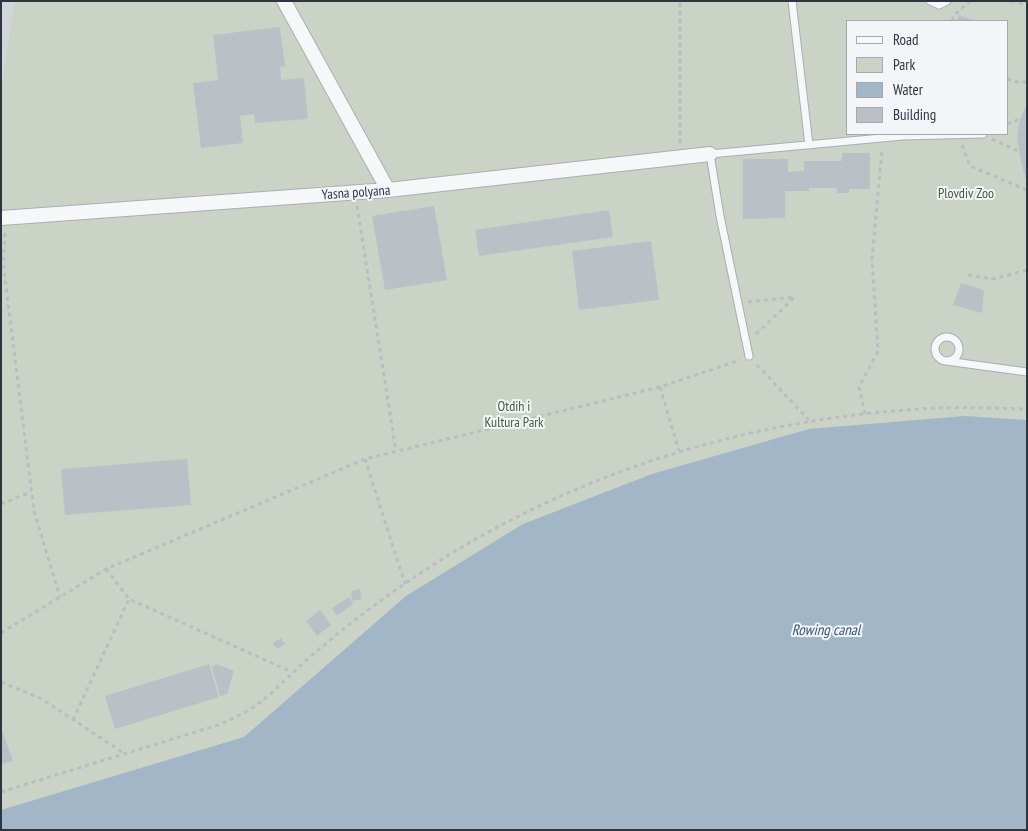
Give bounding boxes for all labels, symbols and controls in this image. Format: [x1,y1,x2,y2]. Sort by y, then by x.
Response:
legend [846,20,1008,135]
text: Road [893,30,919,49]
text: Park [893,55,915,74]
text: Water [893,80,923,99]
text: Building [893,105,936,124]
street label: Yasna polyana [321,182,391,204]
park label: Plovdiv Zoo [938,186,994,202]
park label: Otdih i Kultura Park [484,399,544,432]
water label: Rowing canal [792,622,860,640]

